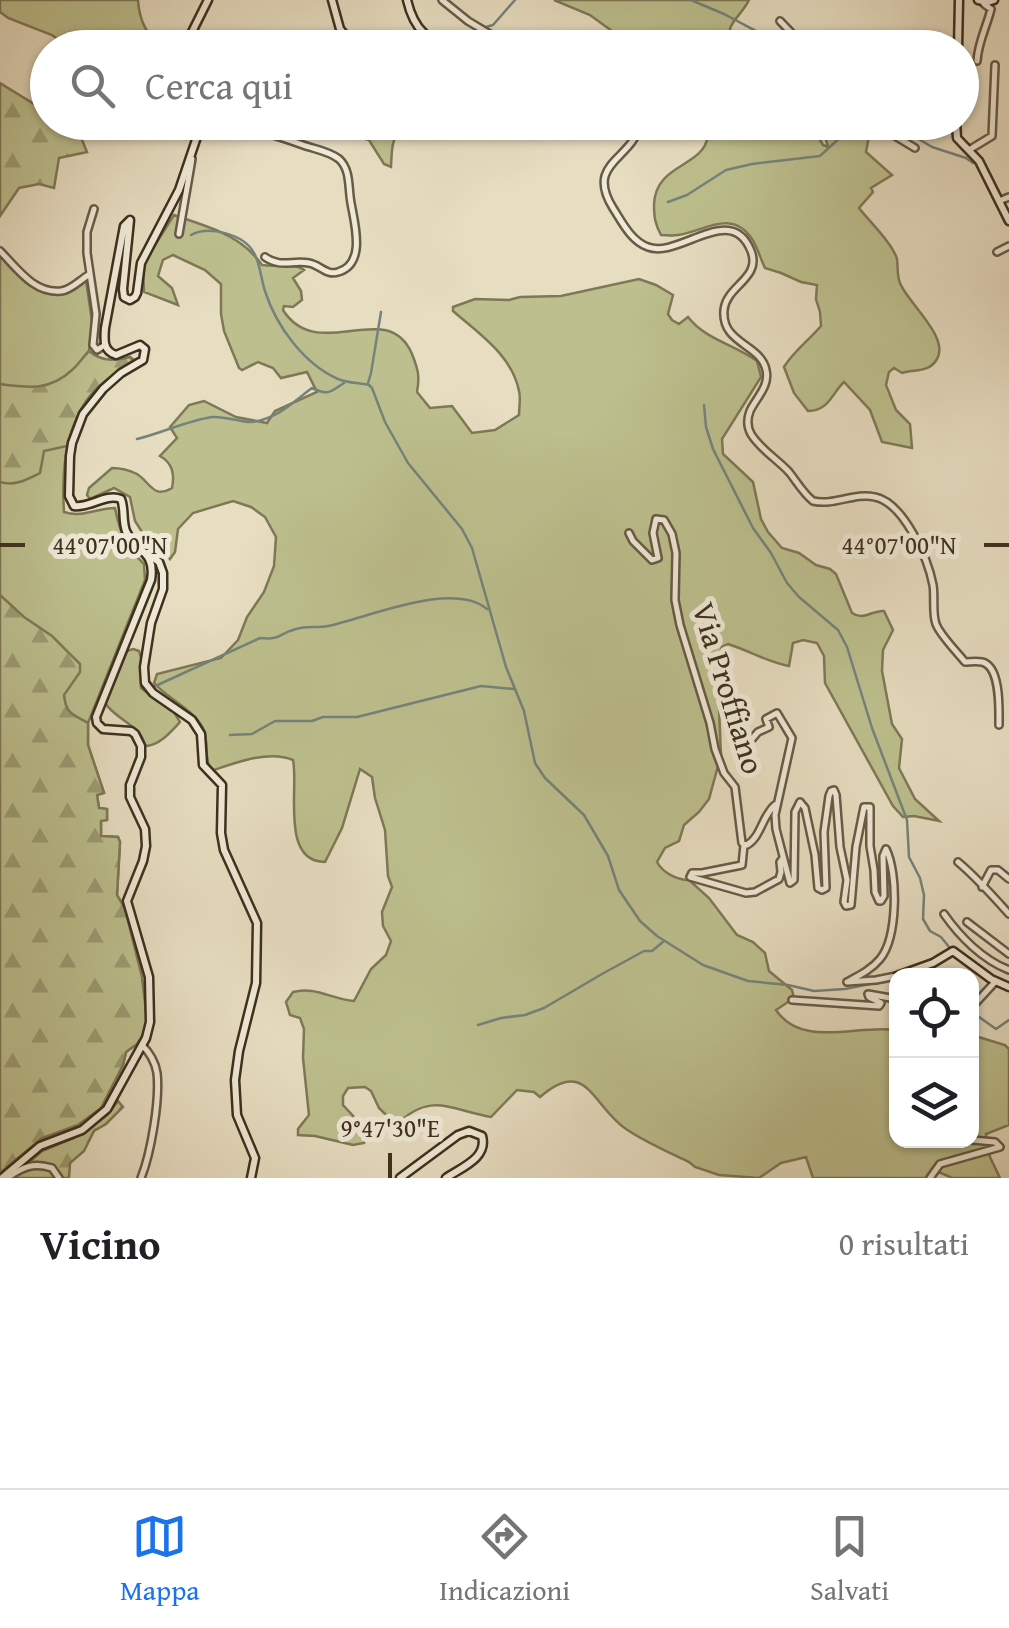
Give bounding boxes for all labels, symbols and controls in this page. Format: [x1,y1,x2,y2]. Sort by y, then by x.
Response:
search box [30,30,979,140]
text: Cerca qui [145,57,293,113]
icon: search [65,58,120,113]
text: 44°07'00"N [53,527,167,563]
text: 44°07'00"N [842,527,956,563]
street label: Via Proffiano [681,596,777,780]
map controls [889,968,979,1148]
button: locate [889,968,979,1058]
button: layers [889,1058,979,1148]
text: 9°47'30"E [340,1110,440,1146]
text: Vicino [40,1213,161,1274]
text: 0 risultati [839,1220,969,1267]
tab: Mappa [120,1509,200,1610]
tab: Indicazioni [439,1509,570,1610]
tab: Salvati [810,1509,889,1610]

